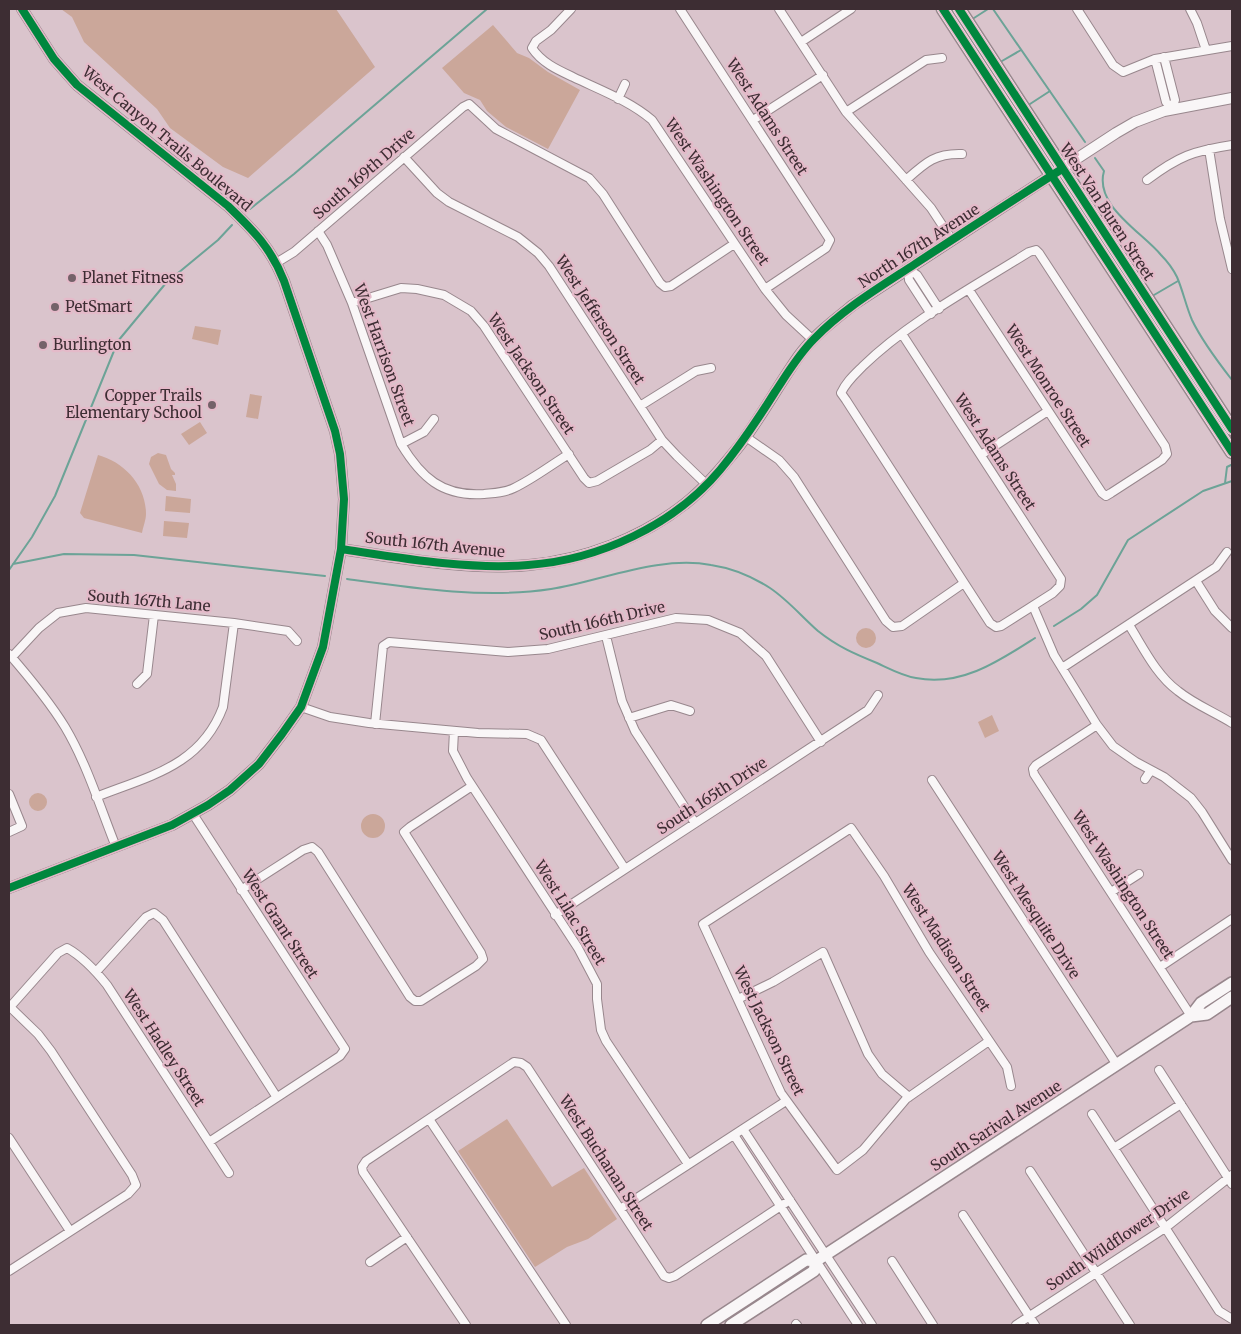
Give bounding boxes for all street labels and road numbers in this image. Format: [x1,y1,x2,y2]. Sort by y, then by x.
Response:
street label: West Adams Street [722,54,812,179]
street label: West Canyon Trails Boulevard [78,61,256,215]
street label: West Washington Street [661,114,774,269]
street label: South 169th Drive [309,124,419,223]
street label: West Van Buren Street [1055,139,1159,284]
street label: North 167th Avenue [855,199,983,292]
street label: West Jefferson Street [551,251,649,388]
street label: West Harrison Street [350,280,419,429]
street label: West Jackson Street [483,309,579,438]
street label: West Monroe Street [1001,320,1095,451]
street label: West Adams Street [950,389,1040,514]
street label: South 167th Avenue [364,528,506,561]
street label: South 167th Lane [87,586,212,615]
street label: South 166th Drive [537,597,667,644]
street label: South 165th Drive [653,753,770,838]
street label: West Washington Street [1068,806,1179,963]
street label: West Mesquite Drive [988,847,1085,982]
street label: West Lilac Street [530,856,610,969]
street label: West Grant Street [238,865,323,982]
street label: West Madison Street [897,879,995,1015]
street label: West Jackson Street [729,962,809,1099]
street label: West Hadley Street [119,985,209,1110]
street label: South Sarival Avenue [927,1076,1065,1175]
street label: West Buchanan Street [555,1090,658,1234]
street label: South Wildflower Drive [1042,1184,1193,1295]

